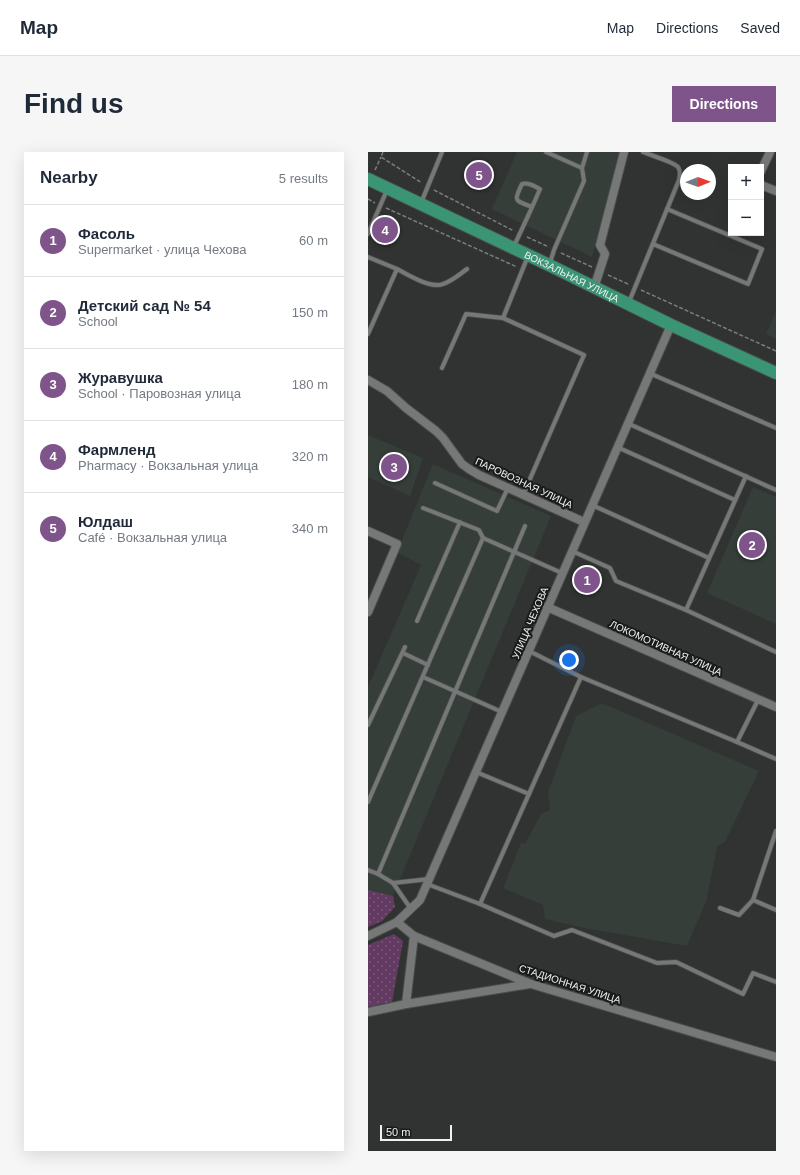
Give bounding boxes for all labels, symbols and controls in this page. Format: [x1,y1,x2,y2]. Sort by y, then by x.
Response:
text: Map [20,17,58,38]
text: Map [607,20,634,36]
text: Directions [656,20,718,36]
text: Saved [740,20,780,36]
button: Directions [672,86,776,122]
text: Find us [24,88,124,119]
pin: 5 [466,160,492,190]
north arrow [680,164,716,200]
map controls [728,164,764,236]
button: + [728,164,764,200]
text: Nearby [40,168,98,187]
text: 5 results [279,171,328,186]
button: − [728,200,764,236]
pin: 4 [372,215,398,245]
text: Фасоль [78,225,135,242]
text: 1 [49,233,57,248]
text: 60 m [299,233,328,248]
text: Supermarket · улица Чехова [78,242,247,257]
street label: ВОКЗАЛЬНАЯ УЛИЦА [523,249,621,304]
text: Детский сад № 54 [78,297,211,314]
text: 2 [49,305,57,320]
text: 150 m [292,305,328,320]
text: School [78,314,118,329]
text: Журавушка [78,369,163,386]
text: 3 [49,377,57,392]
text: 180 m [292,377,328,392]
text: School · Паровозная улица [78,386,241,401]
text: Фармленд [78,441,155,458]
text: 4 [49,449,57,464]
text: 320 m [292,449,328,464]
pin: 3 [381,452,407,482]
street label: ПАРОВОЗНАЯ УЛИЦА [474,456,575,511]
text: Pharmacy · Вокзальная улица [78,458,258,473]
text: Юлдаш [78,513,133,530]
text: 5 [49,521,57,536]
text: 340 m [292,521,328,536]
text: Café · Вокзальная улица [78,530,227,545]
pin: 2 [739,530,765,560]
pin: 1 [574,565,600,595]
street label: УЛИЦА ЧЕХОВА [510,585,550,661]
street label: ЛОКОМОТИВНАЯ УЛИЦА [608,618,724,678]
your location [559,650,579,670]
street label: СТАДИОННАЯ УЛИЦА [518,962,623,1006]
scale bar [380,1123,452,1142]
text: 50 m [386,1126,410,1138]

